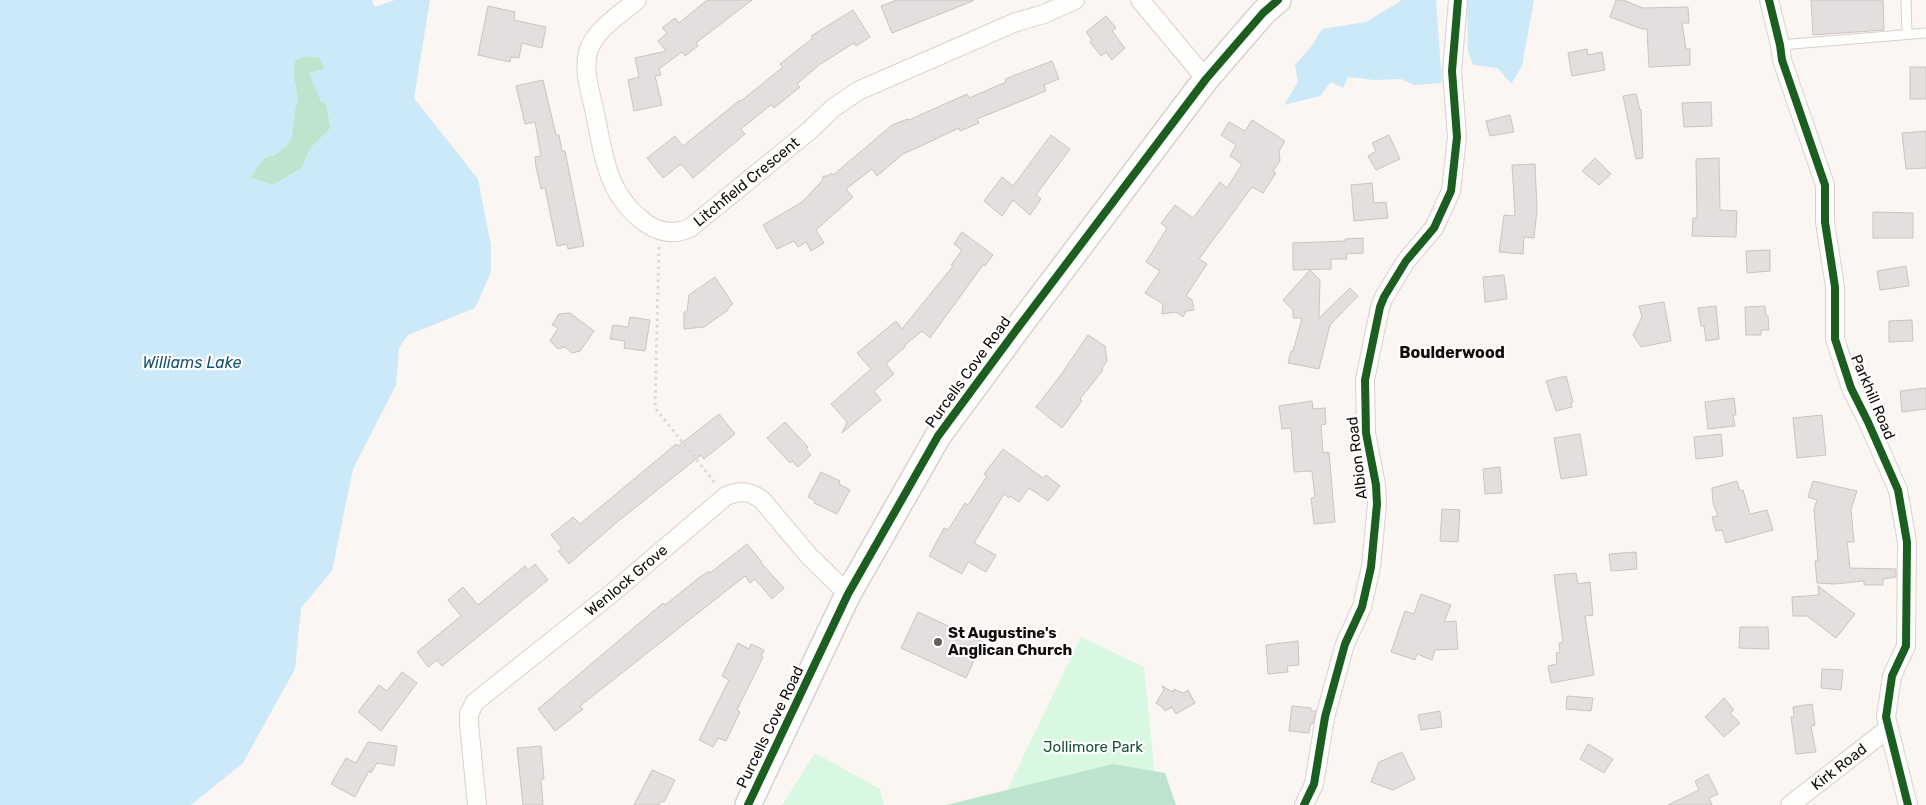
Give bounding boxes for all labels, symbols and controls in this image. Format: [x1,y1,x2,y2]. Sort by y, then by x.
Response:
street label: Litchfield Crescent [690,133,803,230]
street label: Purcells Cove Road [921,313,1015,431]
district label: Boulderwood [1399,343,1505,362]
street label: Parkhill Road [1847,352,1899,442]
water label: Williams Lake [142,353,242,372]
street label: Albion Road [1343,416,1371,500]
street label: Wenlock Grove [582,541,671,620]
place label: St Augustine's Anglican Church [948,624,1072,659]
marker: St Augustine's Anglican Church [932,636,944,648]
street label: Purcells Cove Road [733,663,807,791]
park label: Jollimore Park [1043,738,1143,756]
street label: Kirk Road [1808,740,1870,794]

